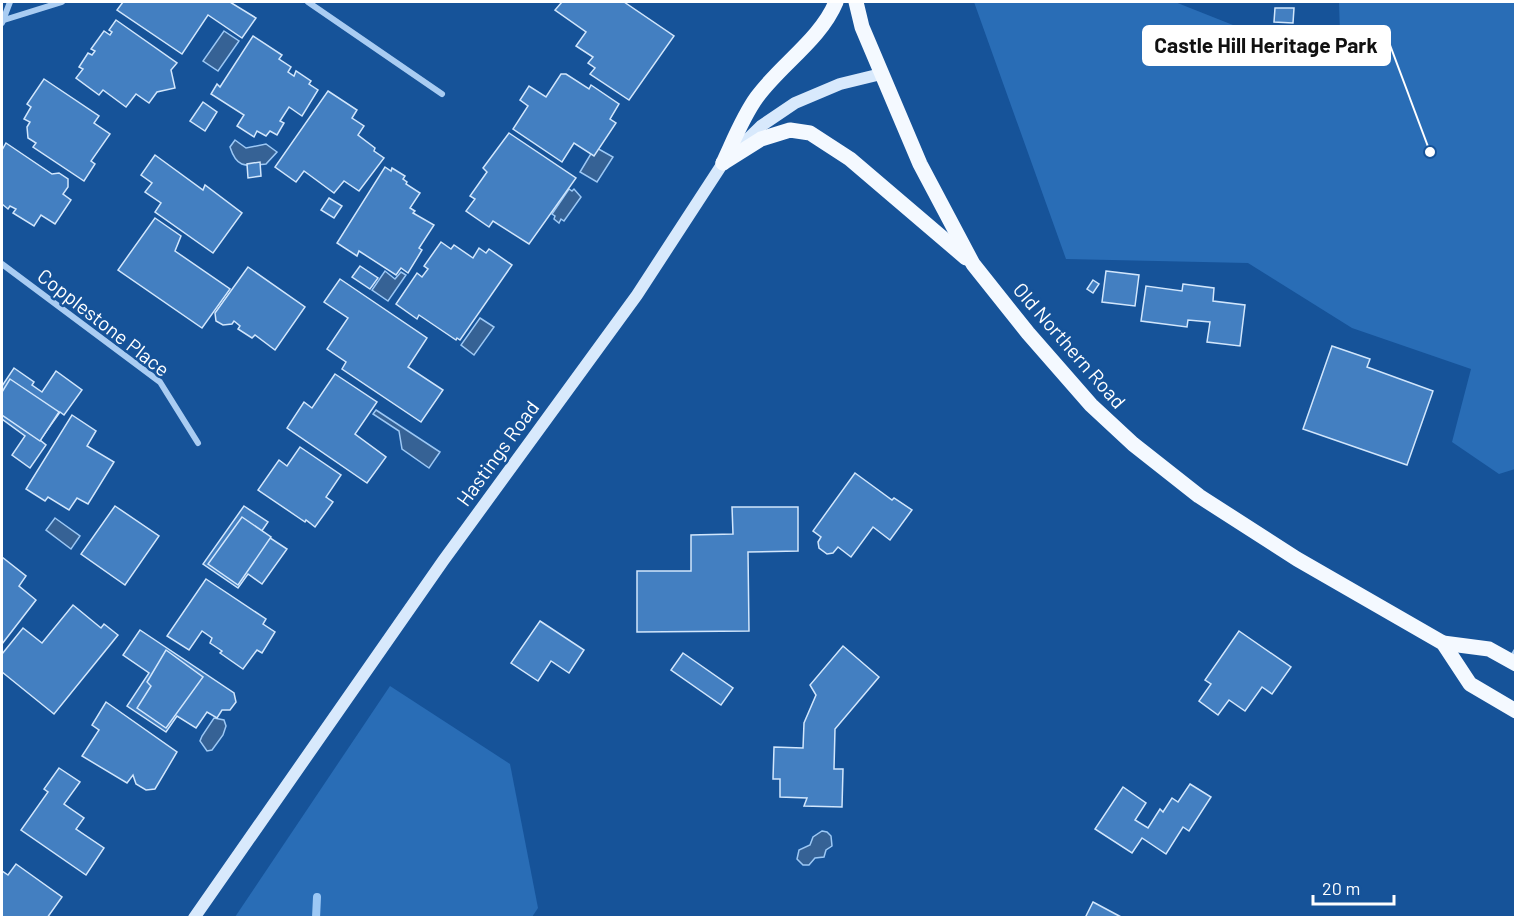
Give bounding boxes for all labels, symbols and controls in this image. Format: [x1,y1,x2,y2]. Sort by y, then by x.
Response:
callout: Castle Hill Heritage Park [1143,26,1390,65]
text: Castle Hill Heritage Park [1154,32,1378,57]
street label: Copplestone Place [33,263,175,381]
street label: Old Northern Road [1009,277,1131,413]
street label: Hastings Road [451,396,543,510]
scale bar [1313,868,1394,906]
text: 20 m [1322,877,1360,899]

